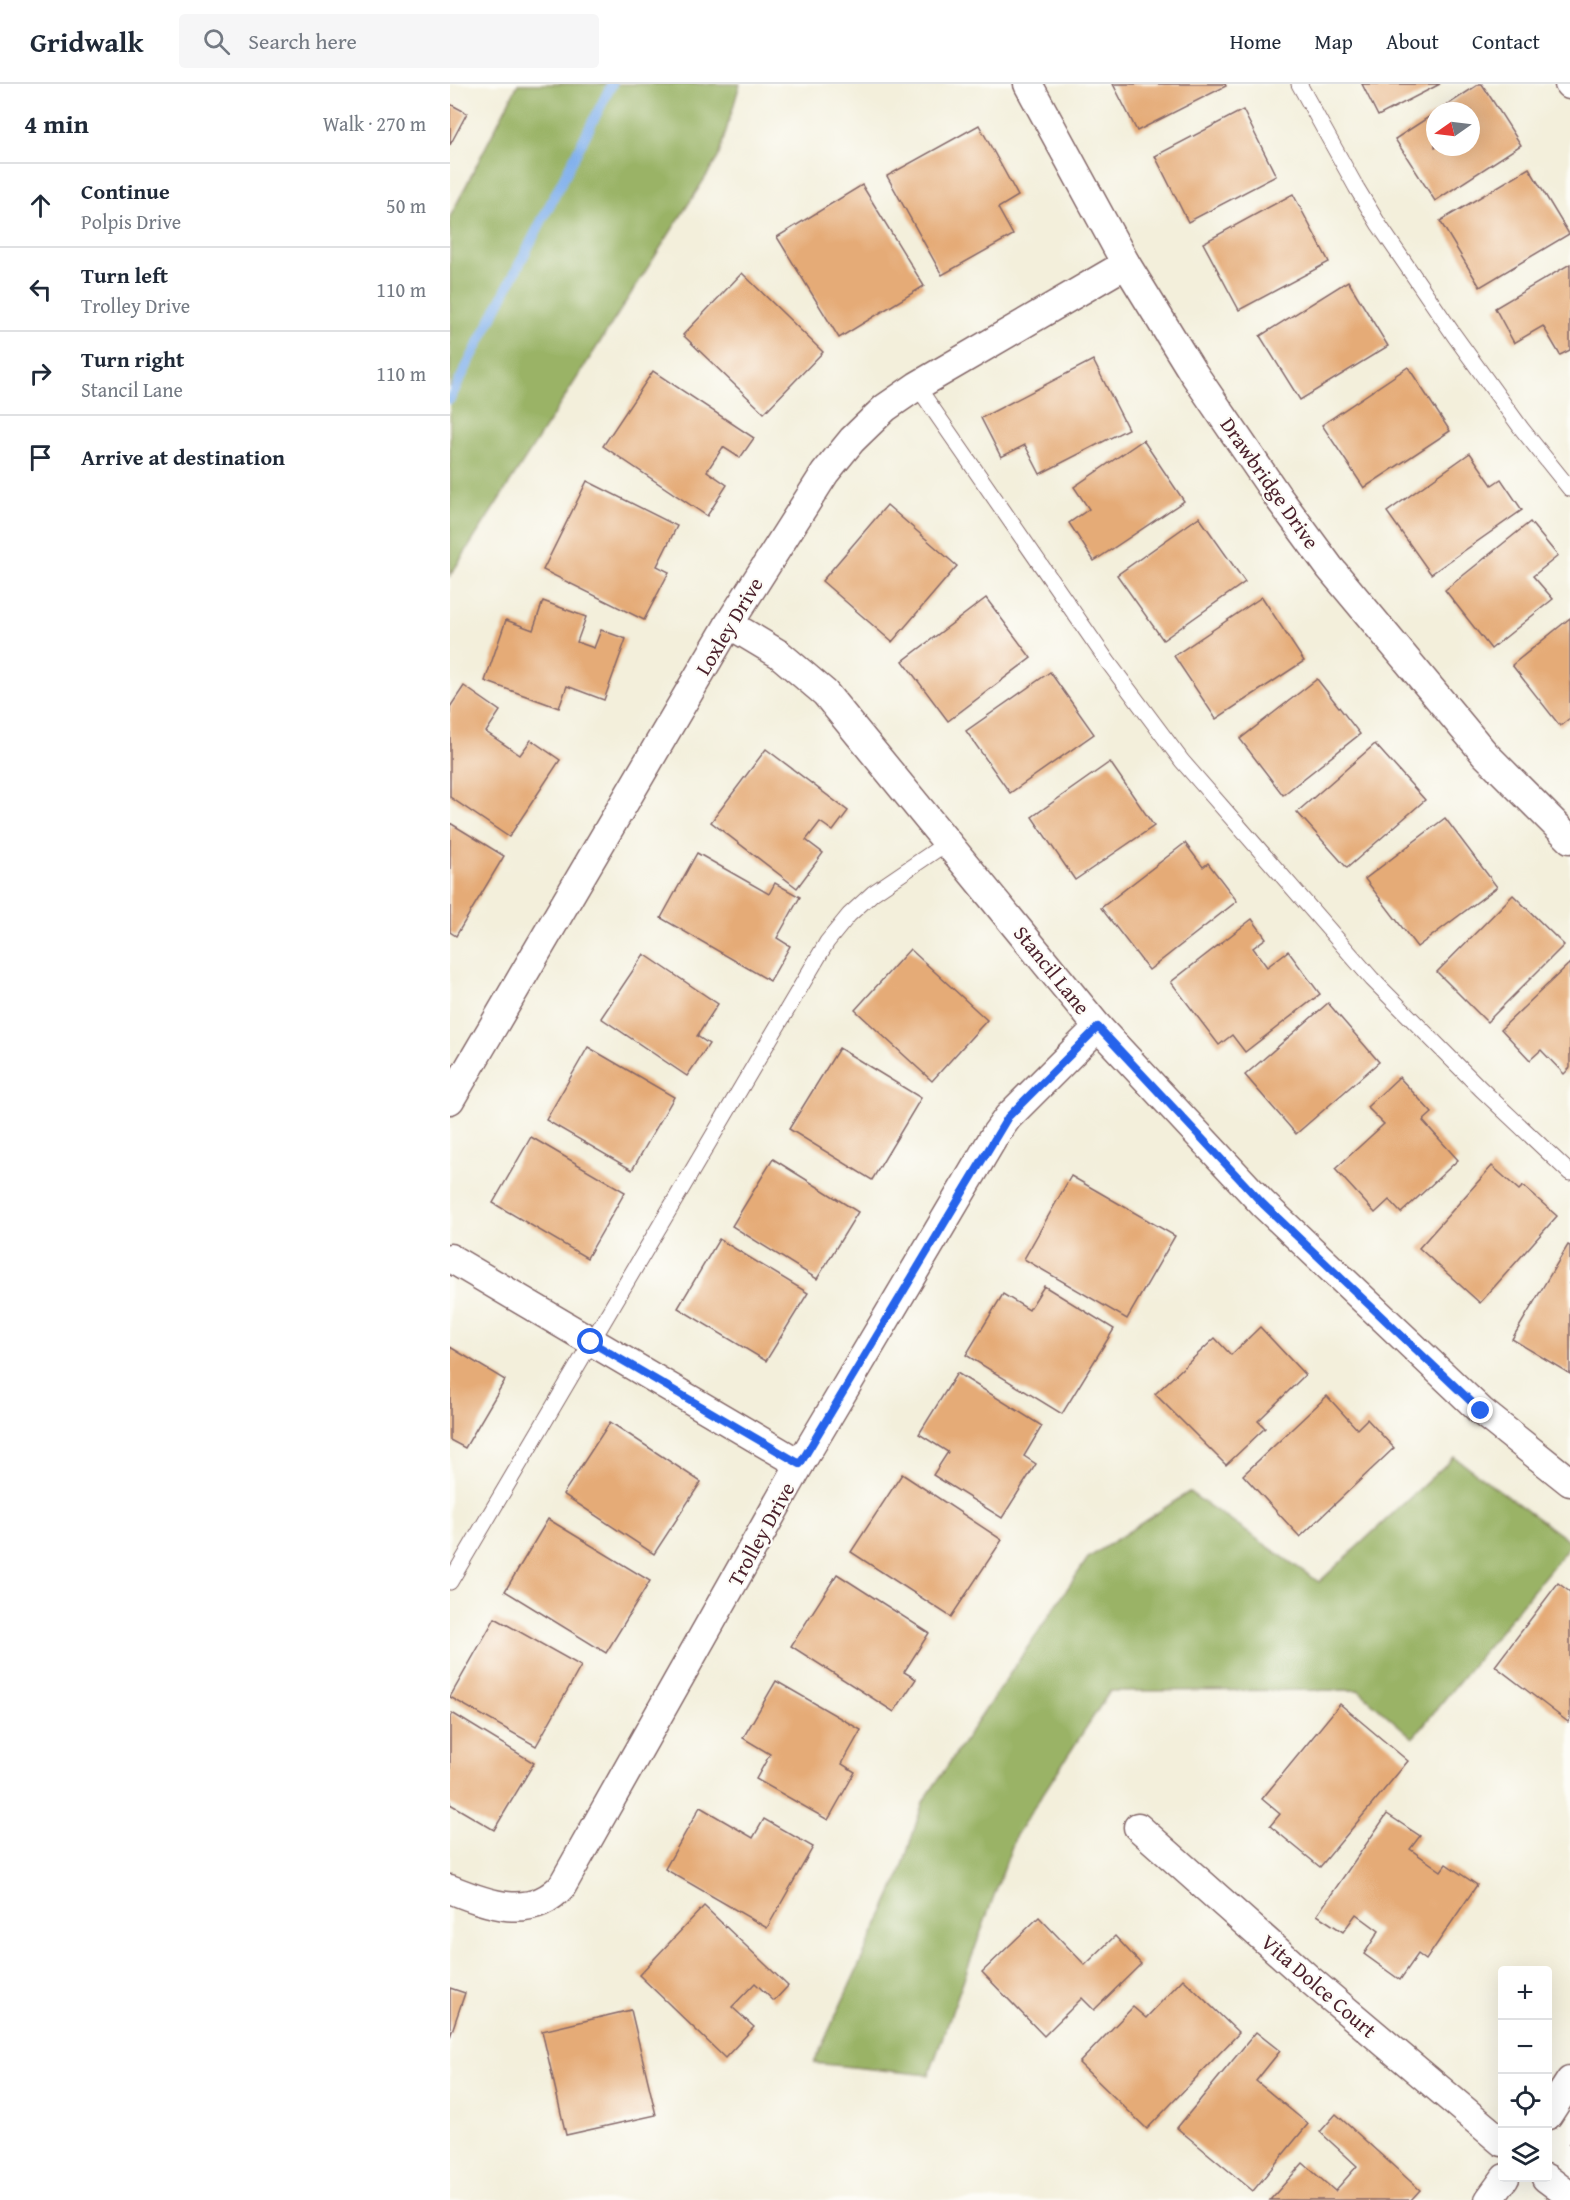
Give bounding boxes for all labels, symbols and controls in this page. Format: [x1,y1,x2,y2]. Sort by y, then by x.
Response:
search box [179,14,599,68]
text: Gridwalk [30,21,143,62]
icon: search [200,25,233,58]
text: Search here [248,25,357,57]
text: Home [1230,26,1281,57]
text: Map [1314,26,1353,57]
text: About [1386,26,1439,57]
text: Contact [1472,26,1540,57]
north arrow [1426,102,1480,156]
text: 4 min [24,104,89,143]
text: Walk · 270 m [323,109,426,138]
text: Continue [81,175,170,207]
icon: ahead [24,189,57,222]
text: 50 m [386,191,426,220]
text: Polpis Drive [81,207,181,236]
text: Turn left [81,259,168,291]
icon: left [24,273,57,306]
text: 110 m [376,275,426,304]
text: Trolley Drive [81,291,190,320]
text: Turn right [81,343,184,375]
icon: right [24,357,57,390]
text: 110 m [376,359,426,388]
text: Stancil Lane [81,375,183,404]
street label: Drawbridge Drive [1213,411,1327,555]
icon: arrive [24,441,57,474]
text: Arrive at destination [81,441,285,473]
street label: Loxley Drive [688,571,770,681]
street label: Stancil Lane [1006,919,1098,1021]
route start [577,1328,603,1354]
route end [1467,1397,1493,1423]
street label: Trolley Drive [720,1476,802,1592]
street label: Vita Dolce Court [1254,1927,1384,2045]
map controls [1498,1966,1552,2182]
button: + [1498,1966,1552,2020]
button: − [1498,2020,1552,2074]
button: locate [1498,2074,1552,2128]
button: layers [1498,2128,1552,2182]

